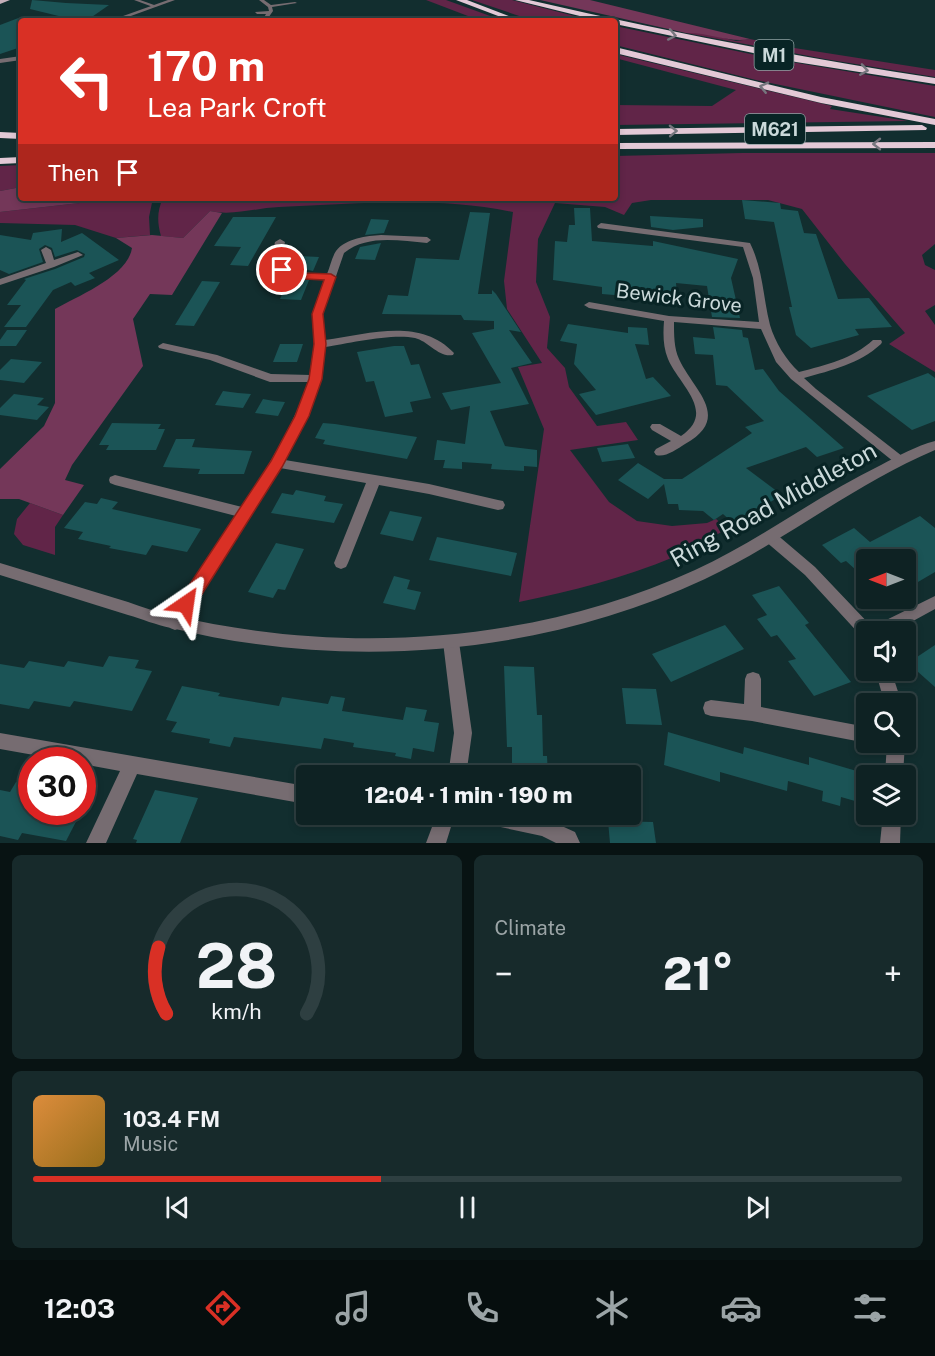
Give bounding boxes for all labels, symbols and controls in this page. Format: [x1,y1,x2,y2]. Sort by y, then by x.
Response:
one-way arrow [667,28,677,41]
road number: M1 [754,40,794,70]
text: 170 m [147,41,265,90]
icon: left [48,42,126,120]
one-way arrow [859,63,869,76]
one-way arrow [759,81,769,94]
text: Lea Park Croft [147,91,327,123]
road number: M621 [745,114,805,144]
one-way arrow [669,125,678,137]
one-way arrow [872,138,881,150]
icon: arrive [111,156,144,189]
text: Then [48,160,99,186]
pin [256,244,307,295]
icon: arrive [265,253,298,286]
street label: Bewick Grove [615,278,743,318]
street label: Ring Road Middleton [665,436,881,572]
north arrow [856,549,916,609]
map controls [856,549,916,825]
position arrow [154,572,218,636]
button: sound [856,621,916,681]
button: search [856,693,916,753]
speed limit sign: 30 [18,747,96,825]
button: layers [856,765,916,825]
text: 12:04 · 1 min · 190 m [364,782,573,808]
text: Climate [495,916,566,940]
text: 28 [196,929,277,1002]
text: 21° [663,947,734,1000]
text: − [495,955,513,993]
text: + [884,955,902,993]
text: km/h [212,999,262,1024]
text: 103.4 FM [123,1106,220,1132]
text: Music [123,1132,178,1156]
icon: previous [161,1191,194,1224]
icon: pause [451,1191,484,1224]
icon: next [741,1191,774,1224]
icon: directions [202,1287,244,1329]
icon: music [332,1287,374,1329]
icon: phone [461,1287,503,1329]
icon: climate [591,1287,633,1329]
icon: car [720,1287,762,1329]
icon: filters [849,1287,891,1329]
text: 12:03 [44,1292,115,1324]

